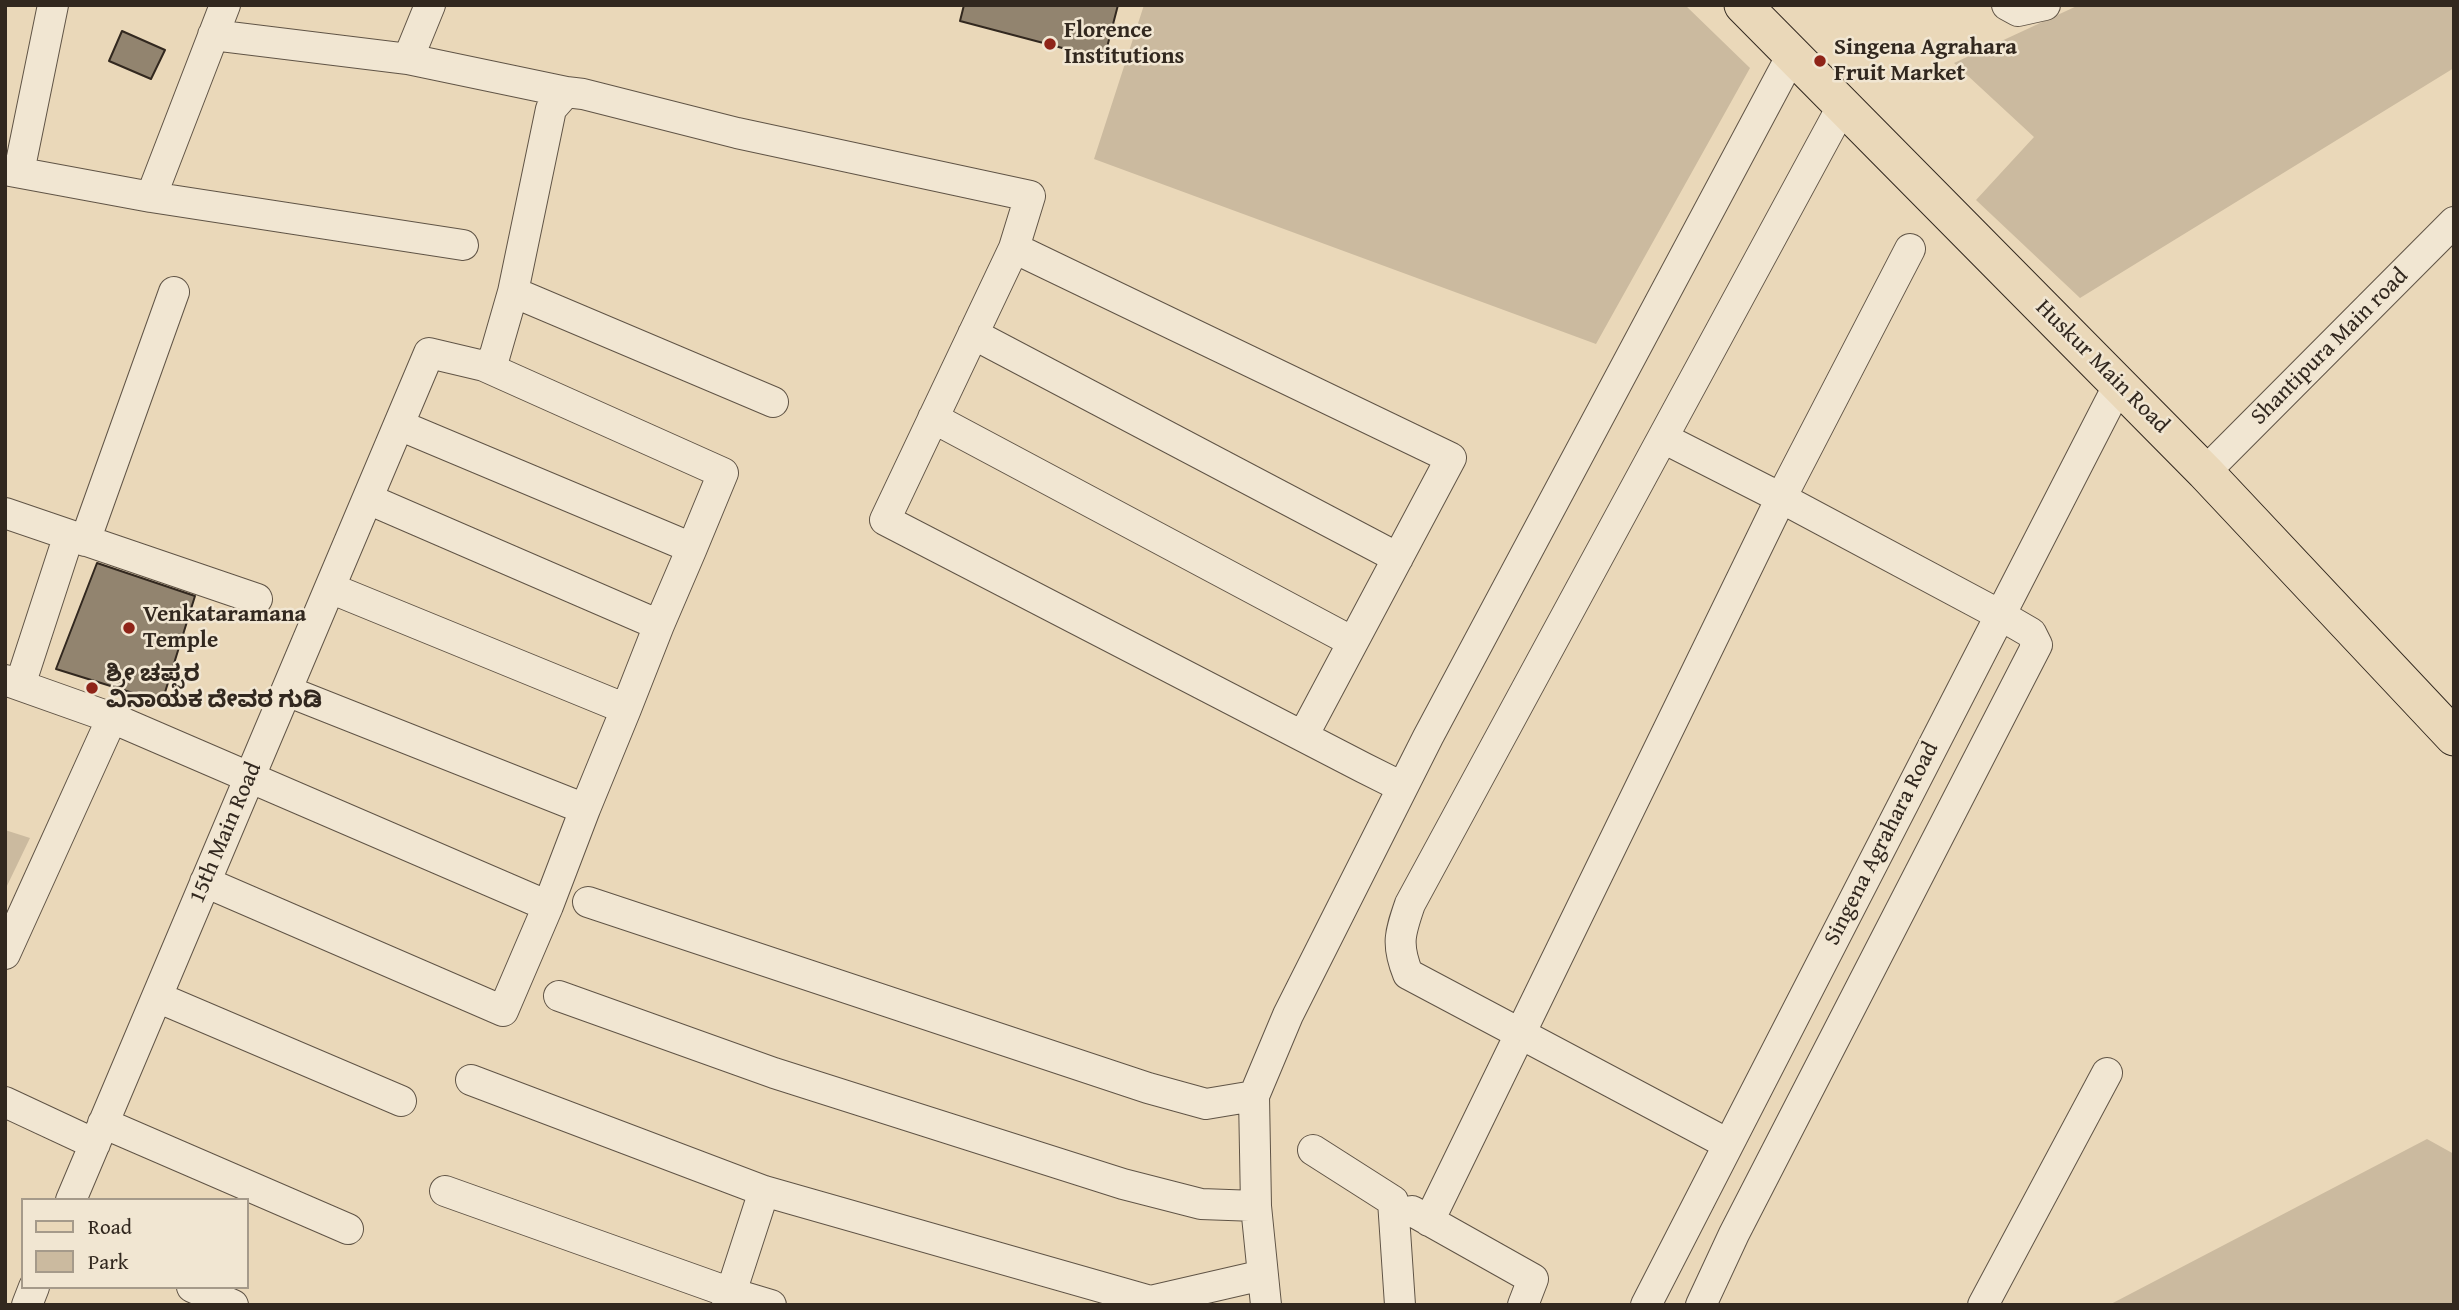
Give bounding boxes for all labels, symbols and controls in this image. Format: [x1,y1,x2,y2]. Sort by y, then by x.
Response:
place label: Florence Institutions [1064,17,1185,71]
place label: Singena Agrahara Fruit Market [1834,34,2017,88]
marker: Florence Institutions [1042,36,1058,52]
marker: Singena Agrahara Fruit Market [1812,53,1828,69]
street label: Shantipura Main road [2246,263,2414,431]
street label: Huskur Main Road [2029,294,2175,440]
place label: Venkataramana Temple [143,601,306,655]
marker: Venkataramana Temple [121,620,137,636]
place label: ಶ್ರೀ ಚಪ್ಪರ ವಿನಾಯಕ ದೇವರ ಗುಡಿ [106,661,322,715]
marker: ಶ್ರೀ ಚಪ್ಪರ ವಿನಾಯಕ ದೇವರ ಗುಡಿ [84,680,100,696]
street label: Singena Agrahara Road [1819,738,1945,950]
street label: 15th Main Road [184,758,268,908]
legend [21,1198,248,1289]
text: Road [88,1211,132,1242]
text: Park [88,1246,129,1277]

